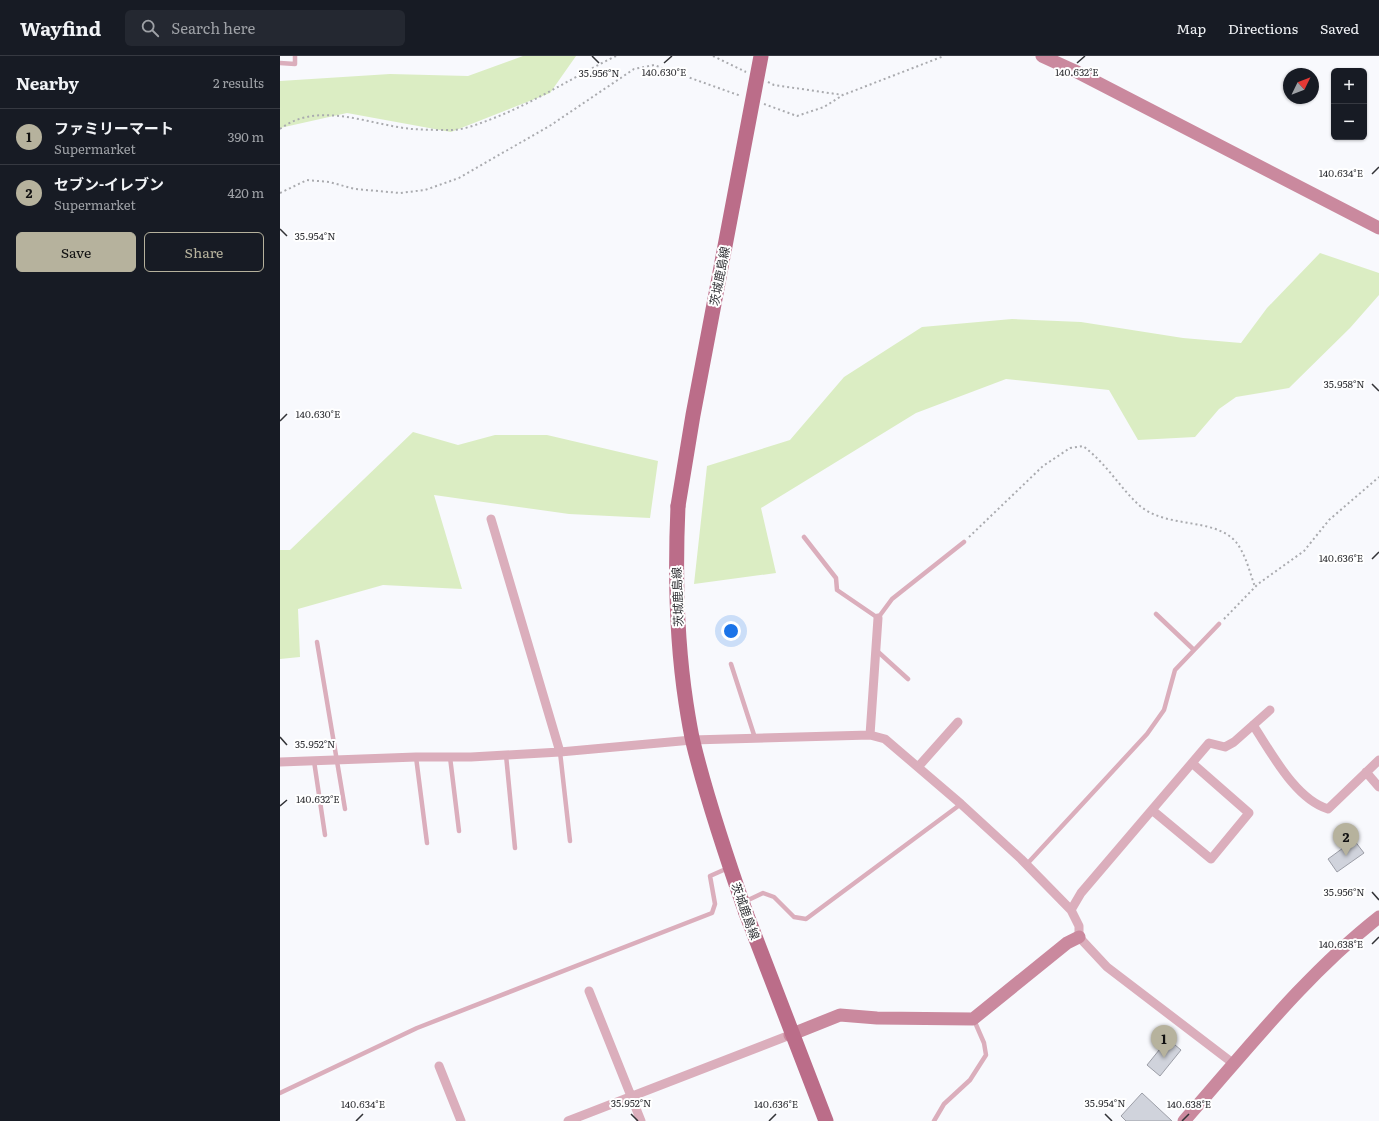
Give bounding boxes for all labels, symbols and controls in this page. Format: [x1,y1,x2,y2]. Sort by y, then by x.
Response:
search box [125,10,405,46]
text: Wayfind [20,14,101,42]
text: Search here [171,16,255,39]
icon: search [139,17,161,39]
text: Map [1176,18,1206,38]
text: Directions [1228,18,1298,38]
text: Saved [1320,18,1359,38]
text: 140.630°E [642,64,686,79]
text: 140.632°E [1055,64,1099,79]
text: 35.956°N [578,65,620,80]
north arrow [1283,68,1319,104]
map controls [1331,68,1367,140]
button: + [1331,68,1367,104]
text: Nearby [16,70,79,95]
text: 2 results [213,73,264,92]
button: − [1331,104,1367,140]
text: ファミリーマート [54,116,174,139]
text: 1 [26,127,32,146]
text: 390 m [227,127,264,146]
text: Supermarket [54,139,136,158]
text: 140.634°E [1319,165,1363,180]
text: セブン-イレブン [54,172,164,195]
text: 2 [26,183,32,202]
text: 420 m [228,183,264,202]
text: Supermarket [54,195,136,214]
text: 35.954°N [294,228,336,243]
button: Save [16,232,136,272]
button: Share [144,232,264,272]
street label: 茨城鹿島線 [704,245,734,307]
text: 35.958°N [1323,376,1365,391]
text: 140.630°E [296,406,340,421]
text: 140.636°E [1319,550,1363,565]
street label: 茨城鹿島線 [667,567,687,627]
your location [721,621,741,641]
text: 35.952°N [295,736,335,751]
text: 140.632°E [296,791,340,806]
pin: 2 [1333,823,1359,856]
street label: 茨城鹿島線 [727,880,765,942]
text: 35.956°N [1323,884,1365,899]
text: 140.638°E [1319,936,1363,951]
pin: 1 [1151,1025,1177,1058]
text: 35.952°N [611,1095,651,1110]
text: 35.954°N [1084,1095,1126,1110]
text: 140.634°E [341,1096,385,1111]
text: 140.636°E [754,1096,798,1111]
text: 140.638°E [1167,1096,1211,1111]

